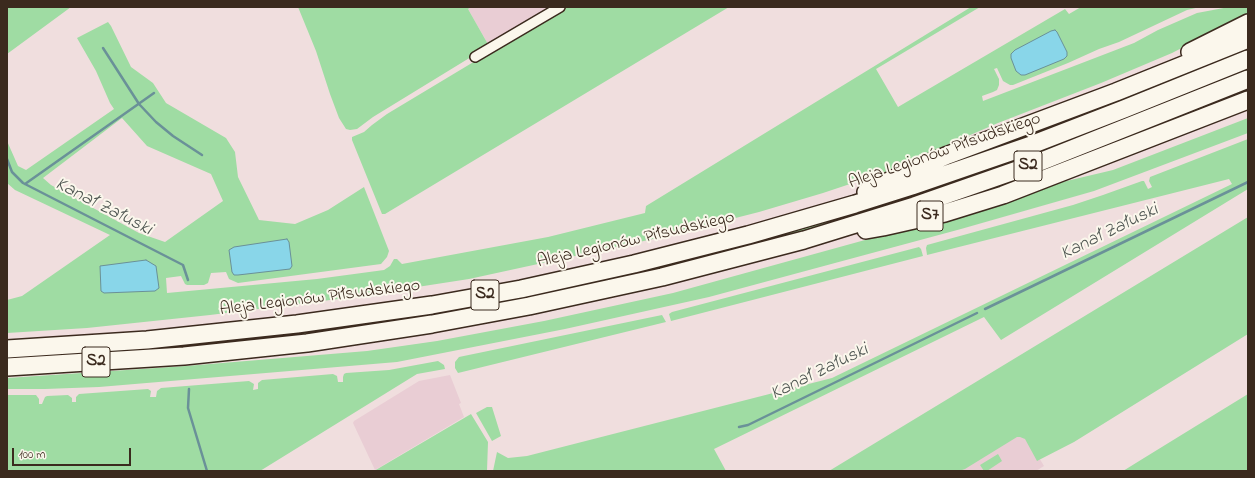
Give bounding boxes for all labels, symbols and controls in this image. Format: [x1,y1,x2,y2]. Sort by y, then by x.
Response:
street label: Aleja Legionów Piłsudskiego [846,109,1044,195]
road number: S2 [1014,151,1042,181]
water label: Kanał Załuski [51,174,155,242]
water label: Kanał Załuski [1057,200,1163,266]
road number: S7 [917,201,943,231]
street label: Aleja Legionów Piłsudskiego [535,208,737,274]
street label: Aleja Legionów Piłsudskiego [218,276,422,322]
road number: S2 [471,280,499,310]
water label: Kanał Załuski [767,340,873,406]
road number: S2 [82,347,110,377]
scale bar [14,440,133,466]
text: 100 m [19,446,46,464]

